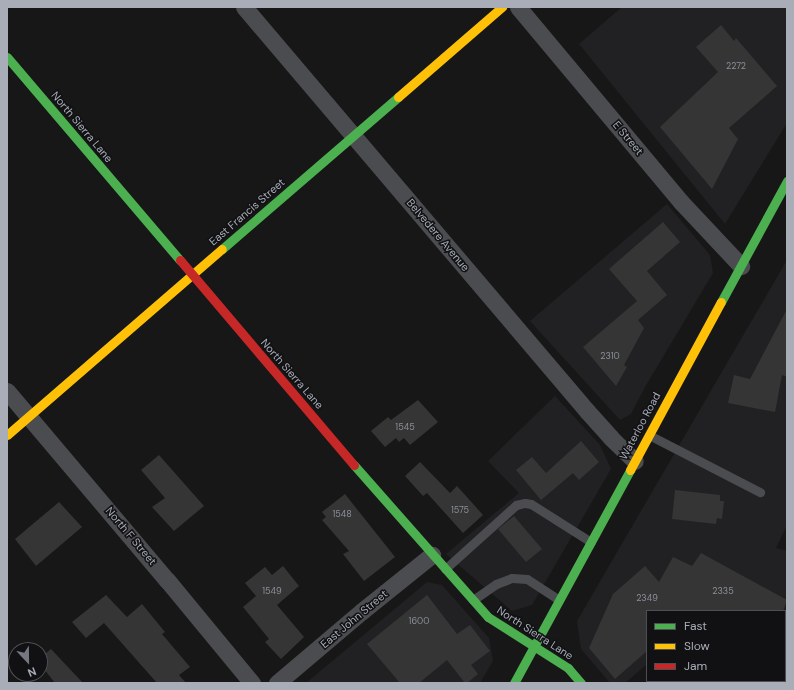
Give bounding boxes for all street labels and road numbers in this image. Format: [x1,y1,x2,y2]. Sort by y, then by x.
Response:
street label: North Sierra Lane [49,89,115,165]
street label: E Street [610,118,646,158]
street label: East Francis Street [207,176,287,248]
street label: Belvedere Avenue [404,196,472,274]
street label: North Sierra Lane [258,336,326,412]
street label: Waterloo Road [617,390,663,462]
street label: North F Street [103,504,159,568]
street label: East John Street [318,587,390,651]
street label: North Sierra Lane [494,603,576,663]

